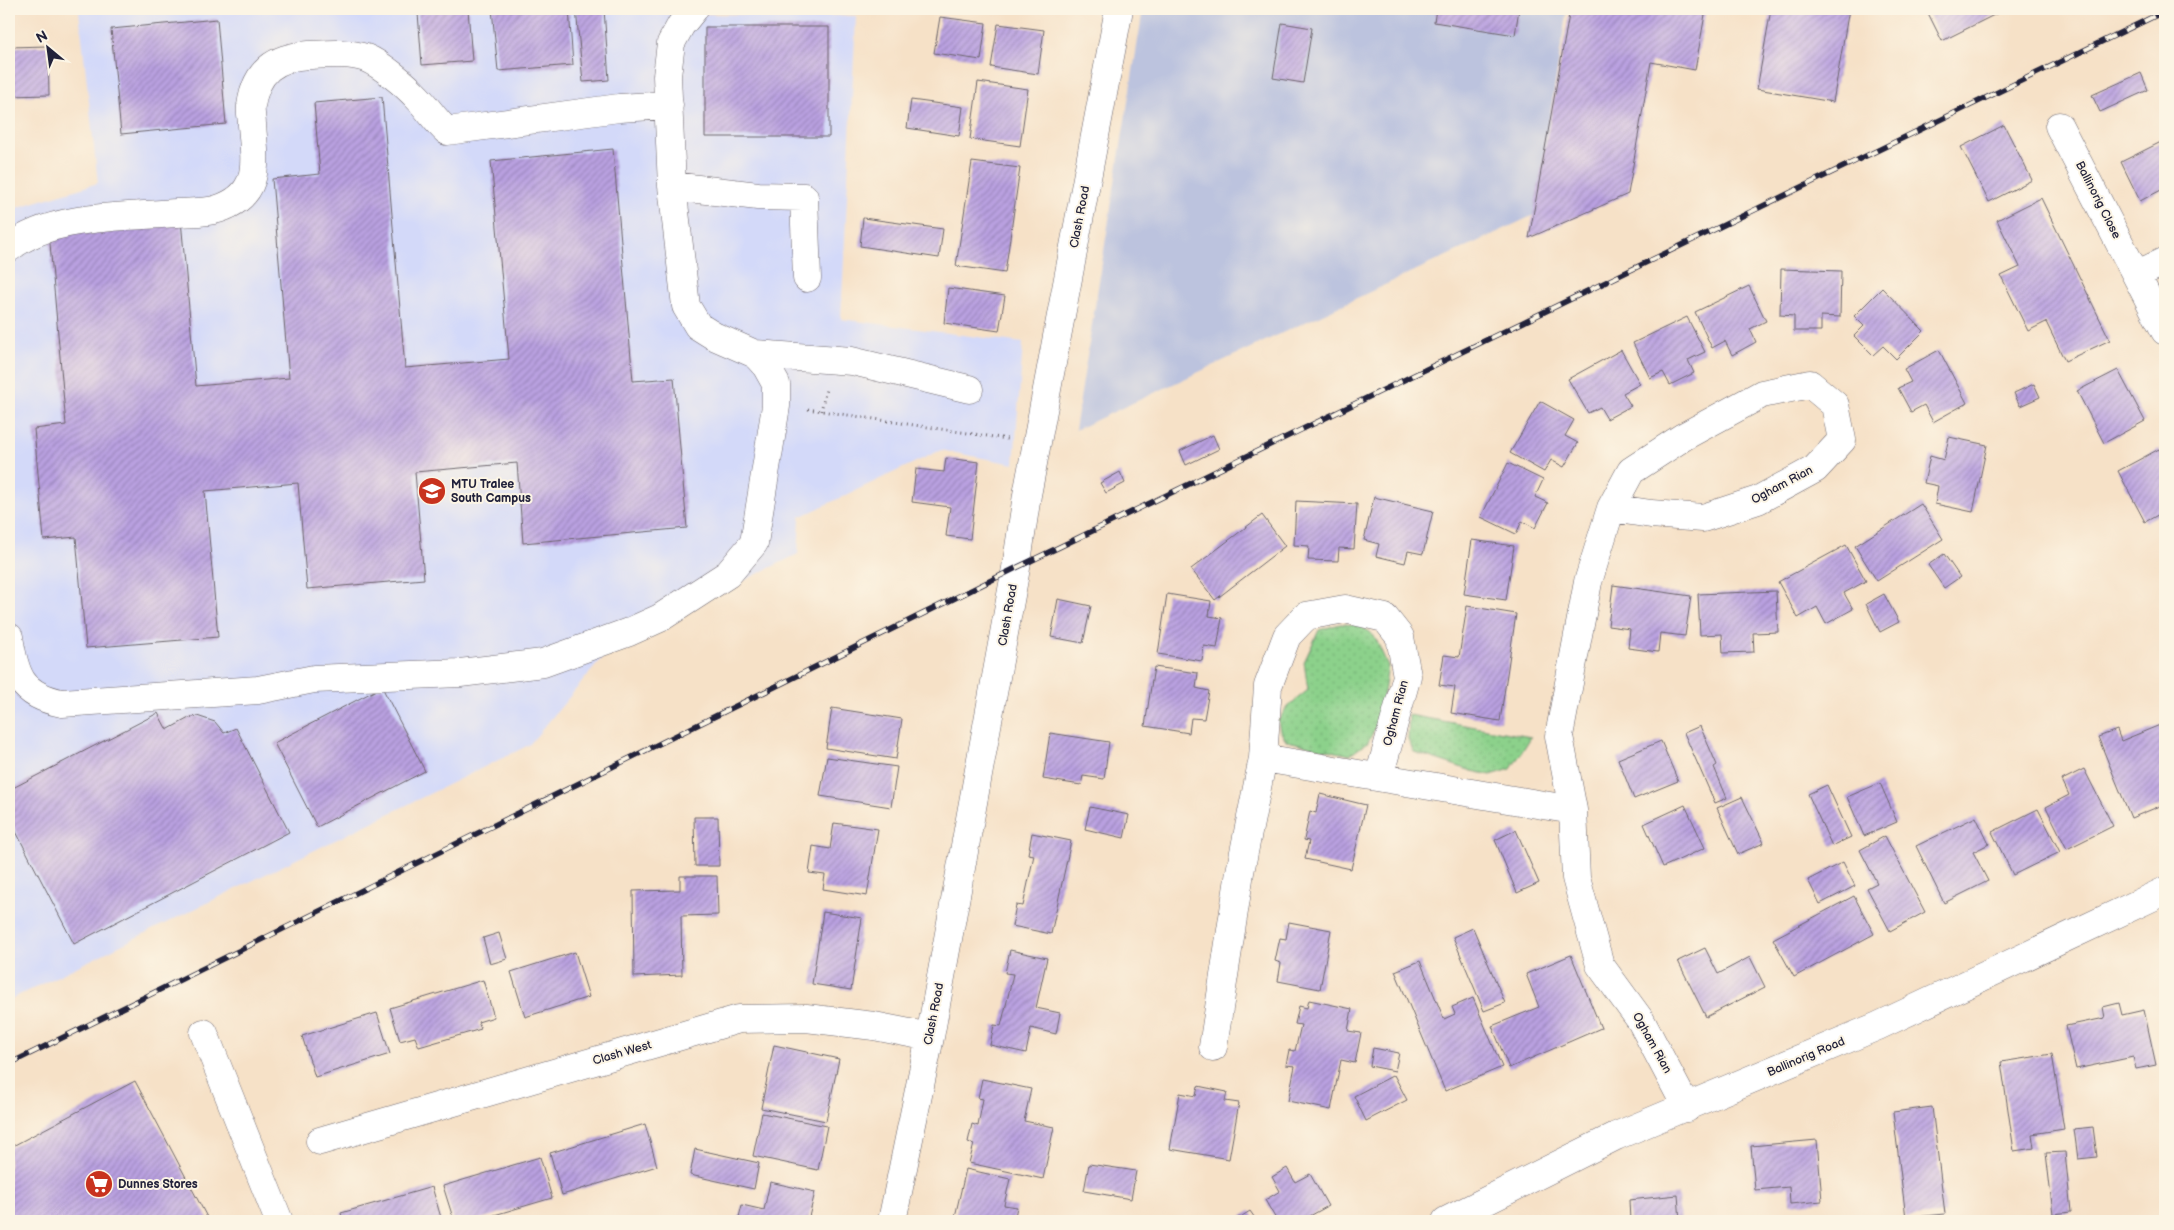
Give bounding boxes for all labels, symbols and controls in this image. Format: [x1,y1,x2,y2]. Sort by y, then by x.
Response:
north arrow [22,22,72,72]
text: N [33,27,51,47]
street label: Ballinorig Close [2072,159,2124,241]
street label: Clash Road [1067,185,1093,249]
street label: Ogham Rian [1749,462,1815,507]
school or university icon: MTU Tralee South Campus [417,476,447,506]
place label: MTU Tralee South Campus [451,477,531,506]
street label: Clash Road [995,583,1021,647]
street label: Ogham Rian [1380,678,1412,747]
street label: Clash Road [921,982,947,1046]
street label: Ogham Rian [1629,1010,1675,1076]
street label: Ballinorig Road [1765,1034,1847,1080]
street label: Clash West [591,1037,653,1069]
supermarket icon: Dunnes Stores [84,1169,114,1199]
place label: Dunnes Stores [118,1177,198,1192]

